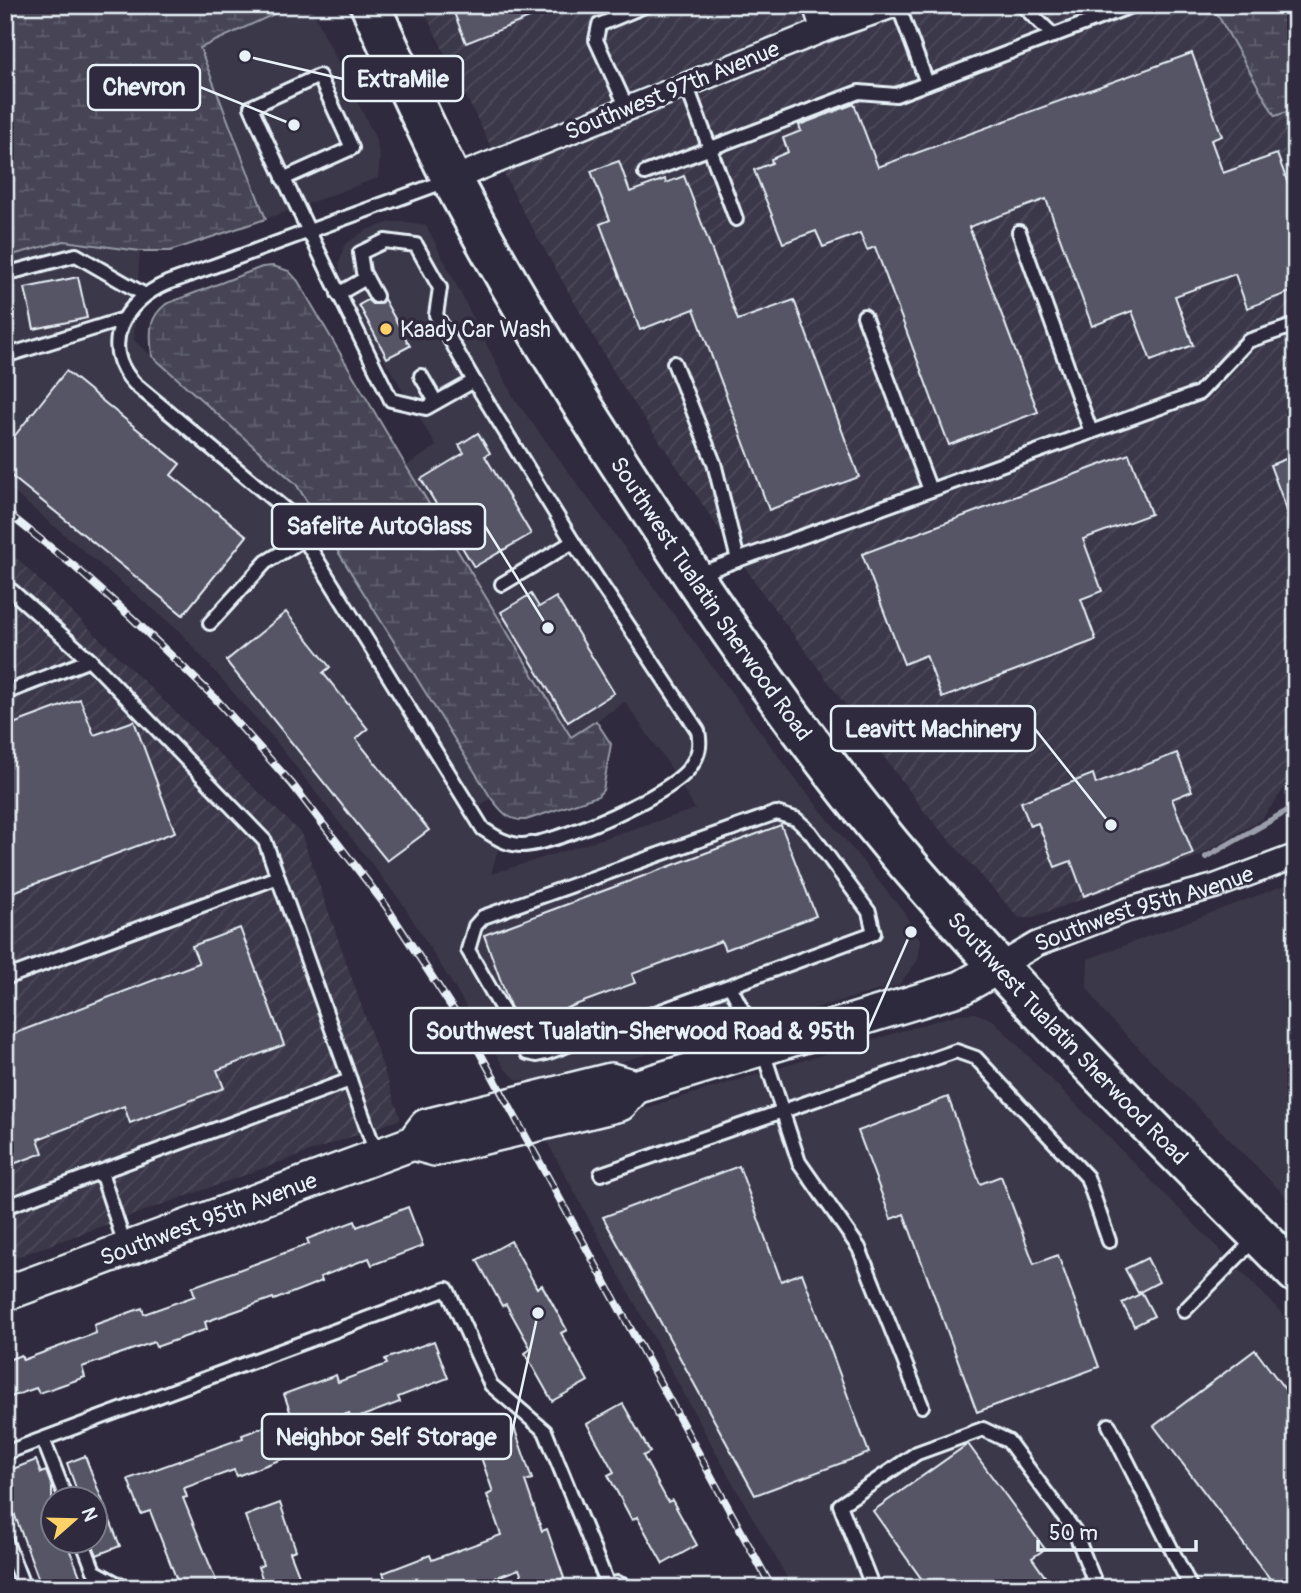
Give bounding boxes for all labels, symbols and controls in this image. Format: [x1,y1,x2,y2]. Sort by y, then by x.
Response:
street label: Southwest 97th Avenue [561,34,784,147]
callout: ExtraMile [343,56,463,101]
callout: Chevron [88,65,200,110]
text: ExtraMile [357,65,450,94]
text: Chevron [102,73,186,102]
place label: Kaady Car Wash [400,315,551,344]
marker: Kaady Car Wash [378,321,394,337]
street label: Southwest Tualatin Sherwood Road [604,451,818,747]
callout: Safelite AutoGlass [272,504,485,549]
text: Safelite AutoGlass [286,512,472,541]
callout: Leavitt Machinery [831,706,1035,751]
text: Leavitt Machinery [845,715,1022,744]
street label: Southwest 95th Avenue [1030,859,1258,959]
street label: Southwest Tualatin Sherwood Road [941,906,1194,1171]
callout: Southwest Tualatin-Sherwood Road & 95th [411,1008,868,1053]
text: Southwest Tualatin-Sherwood Road & 95th [425,1017,855,1046]
street label: Southwest 95th Avenue [96,1166,322,1272]
callout: Neighbor Self Storage [262,1414,511,1459]
text: Neighbor Self Storage [275,1423,498,1452]
north arrow [38,1484,108,1554]
text: N [76,1504,103,1525]
scale bar [1038,1509,1196,1553]
text: 50 m [1049,1520,1098,1547]

